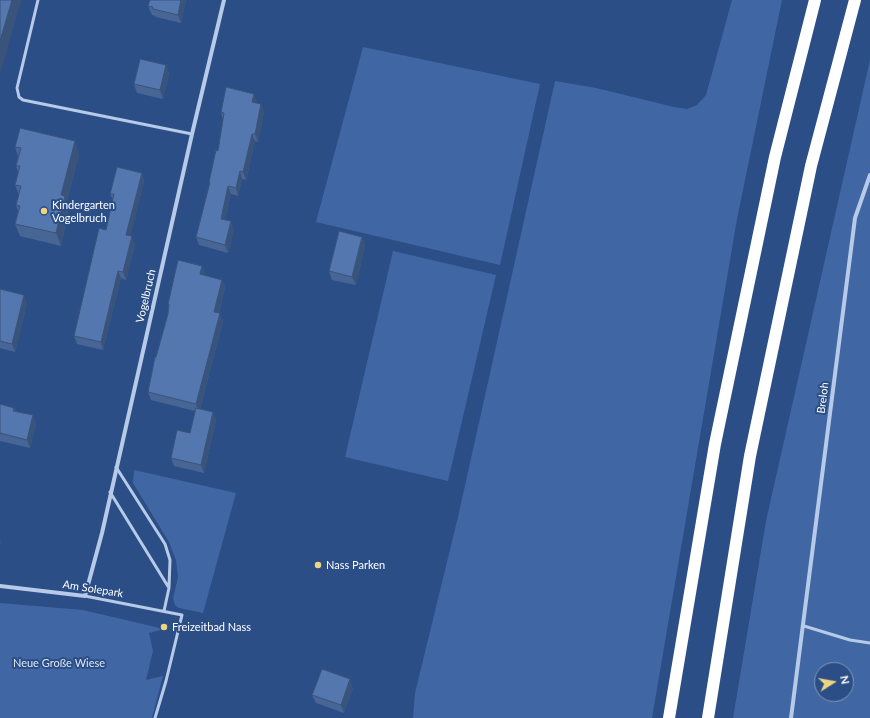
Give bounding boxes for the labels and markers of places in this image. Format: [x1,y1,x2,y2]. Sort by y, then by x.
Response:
place label: Kindergarten Vogelbruch [52,198,115,224]
marker: Kindergarten Vogelbruch [39,206,49,216]
place label: Nass Parken [326,558,385,572]
marker: Nass Parken [313,560,323,570]
place label: Freizeitbad Nass [172,620,251,634]
marker: Freizeitbad Nass [159,622,169,632]

